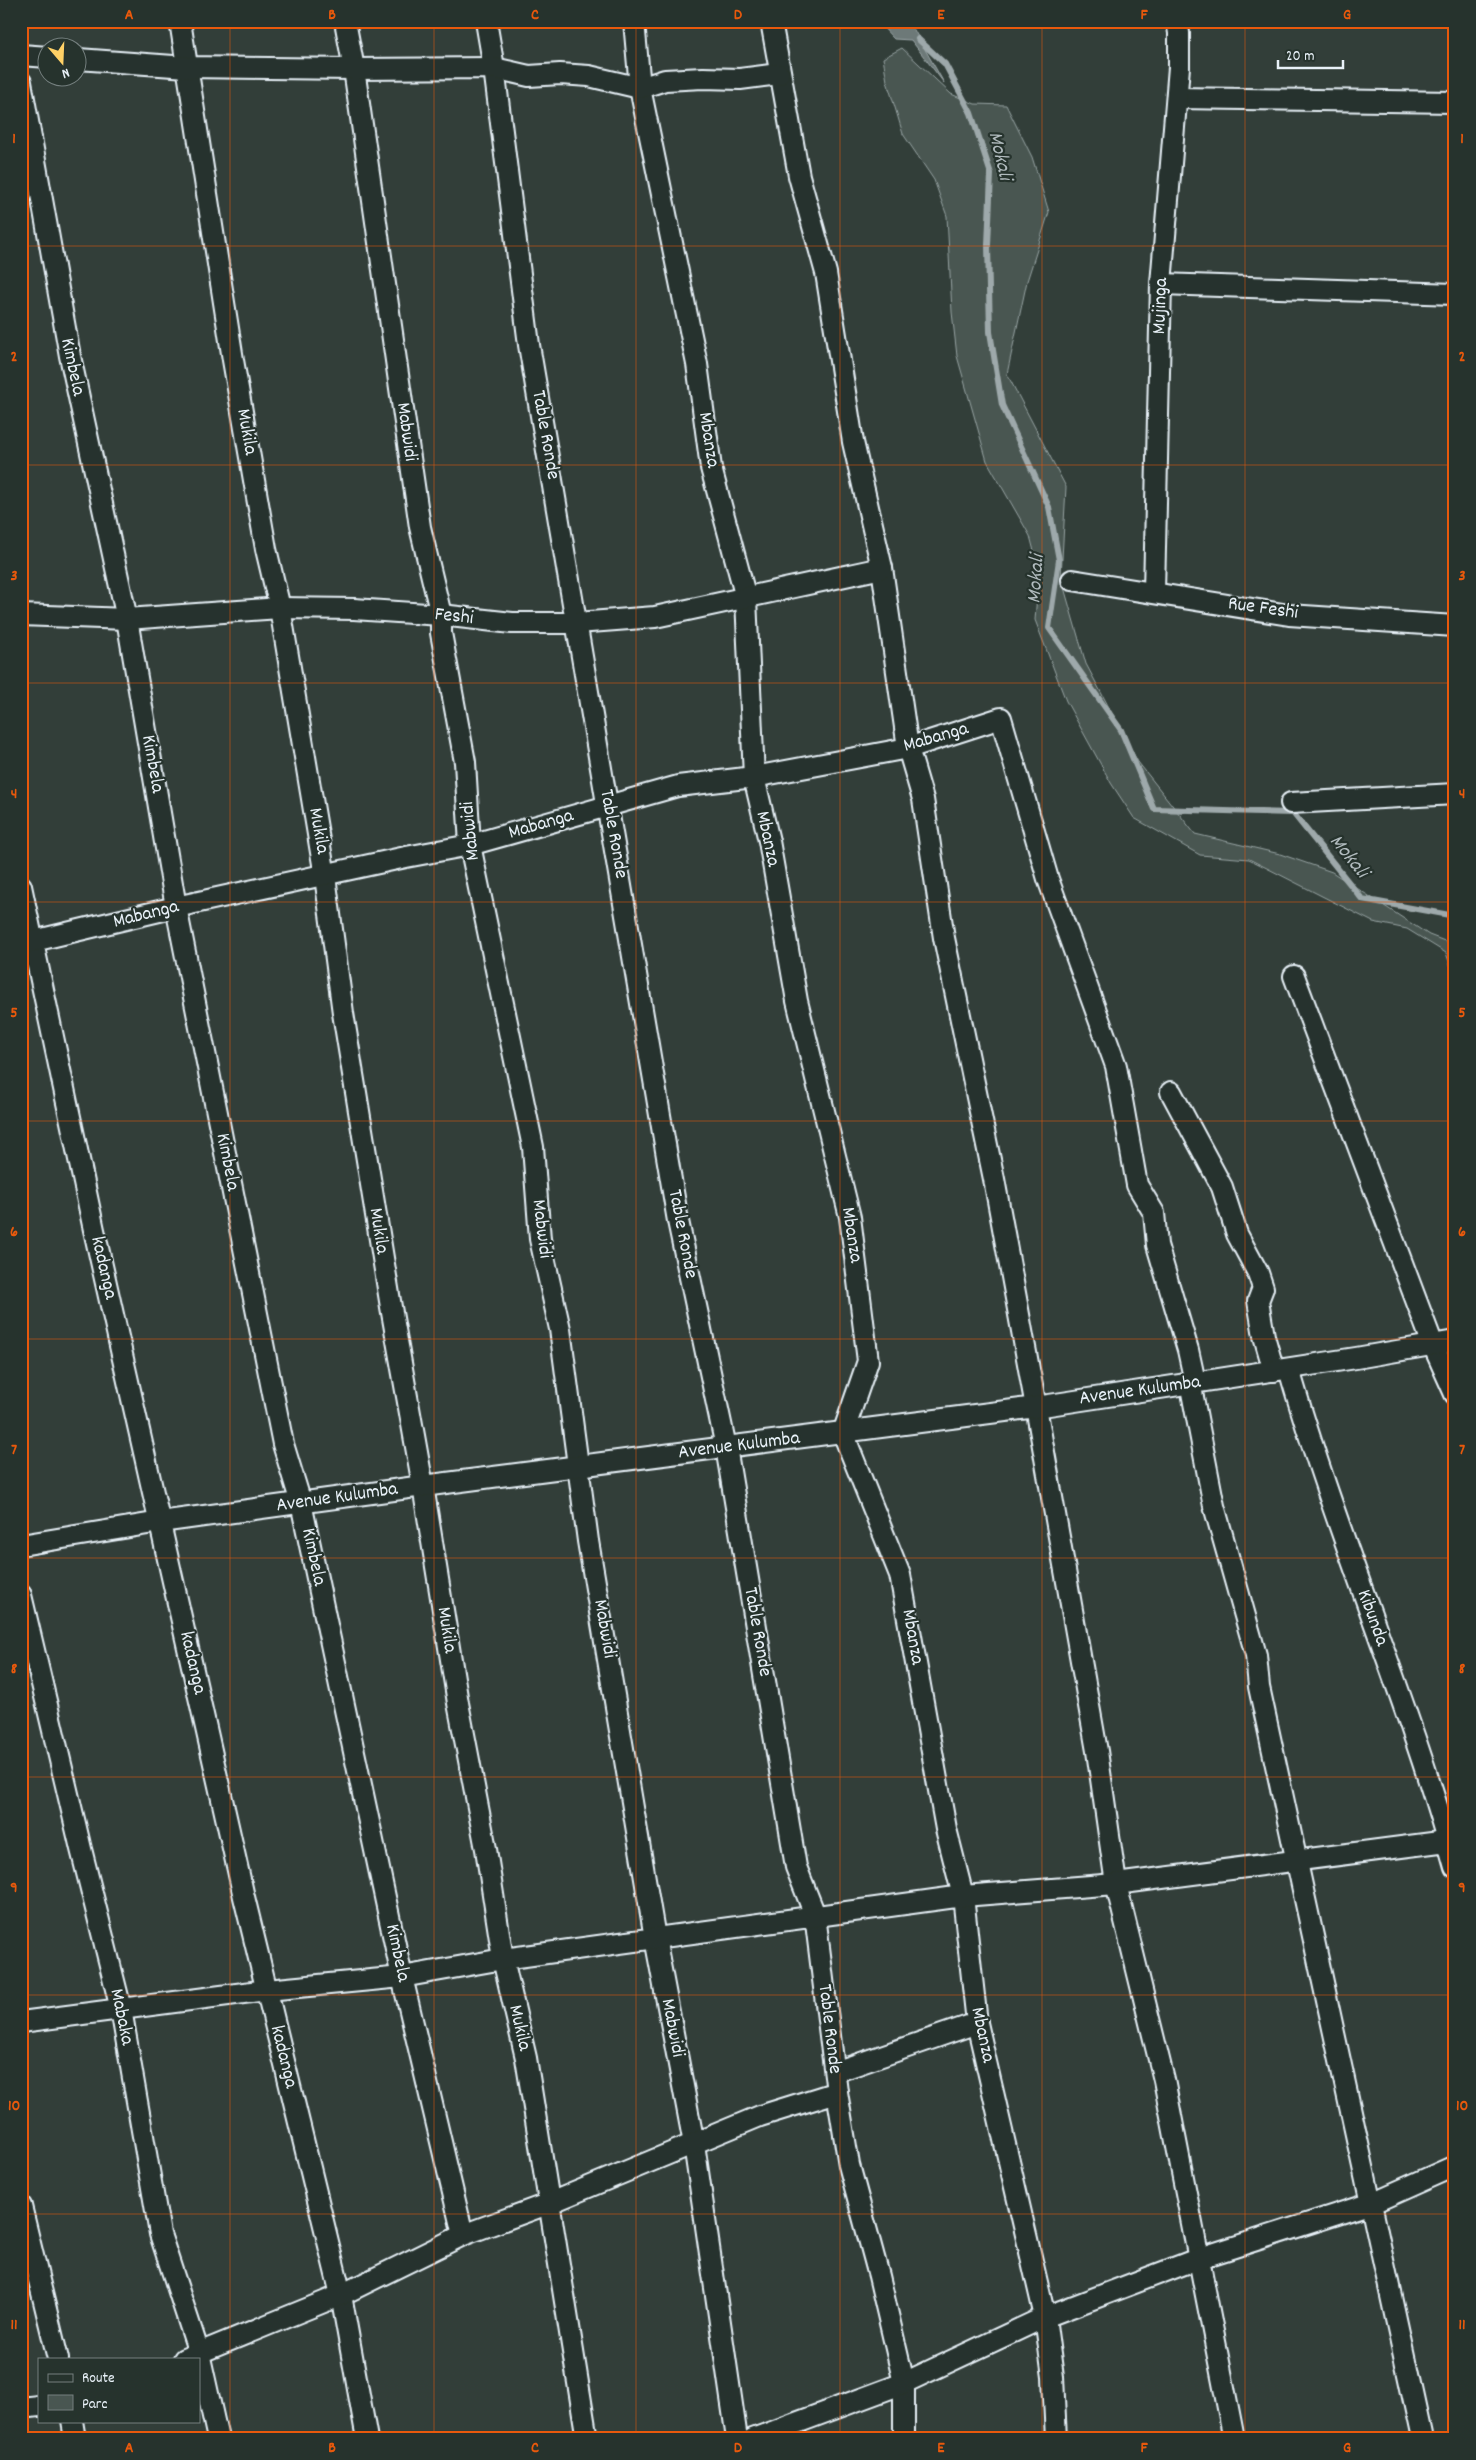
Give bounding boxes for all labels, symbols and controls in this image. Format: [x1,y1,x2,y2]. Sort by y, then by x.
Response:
text: A [125,4,134,27]
text: B [328,4,336,27]
text: C [531,4,539,27]
text: D [734,4,743,27]
text: E [937,4,945,27]
text: F [1140,4,1148,27]
text: G [1343,4,1351,27]
north arrow [38,38,88,88]
scale bar [1278,38,1344,70]
text: 20 m [1286,46,1314,68]
text: N [59,62,72,83]
text: 1 [12,128,16,151]
text: 1 [1460,128,1464,151]
water label: Mokali [979,129,1020,186]
street label: Mujinga [1146,277,1176,335]
street label: Kimbela [52,336,92,399]
text: 2 [11,346,18,369]
text: 2 [1459,346,1466,369]
street label: Table Ronde [523,388,567,482]
street label: Mabwidi [388,401,424,464]
street label: Mukila [228,407,264,458]
street label: Mbanza [690,410,726,470]
water label: Mokali [1020,550,1054,604]
text: 3 [10,565,18,588]
text: 3 [1458,565,1466,588]
street label: Rue Feshi [1226,590,1300,628]
street label: Feshi [433,601,475,633]
street label: Mabanga [900,715,972,761]
street label: Kimbela [133,733,171,796]
text: 4 [11,783,17,806]
text: 4 [1459,783,1465,806]
street label: Table Ronde [591,787,635,881]
street label: Mabwidi [454,800,488,862]
street label: Mabanga [505,802,577,848]
street label: Mukila [300,806,336,857]
street label: Mbanza [747,809,787,870]
water label: Mokali [1321,829,1377,888]
street label: Mabanga [110,893,182,937]
text: 5 [10,1002,18,1025]
text: 5 [1458,1002,1466,1025]
street label: Kimbela [208,1131,246,1194]
street label: Table Ronde [660,1187,704,1281]
street label: Mabwidi [523,1198,559,1260]
street label: Mbanza [833,1205,869,1265]
street label: Mukila [361,1206,396,1257]
text: 6 [10,1221,18,1244]
text: 6 [1458,1221,1466,1244]
street label: kadanga [82,1234,124,1303]
street label: Avenue Kulumba [1077,1369,1203,1413]
street label: Avenue Kulumba [677,1425,802,1467]
text: 7 [11,1439,17,1462]
text: 7 [1459,1439,1465,1462]
street label: Avenue Kulumba [274,1476,400,1520]
street label: Kimbela [293,1526,333,1589]
street label: Table Ronde [735,1585,779,1679]
street label: Kibunda [1349,1586,1395,1651]
street label: Mabwidi [585,1597,623,1661]
street label: Mukila [429,1605,464,1656]
street label: Mbanza [893,1607,931,1668]
street label: kadanga [171,1629,213,1698]
text: 8 [11,1658,18,1681]
text: 8 [1459,1658,1466,1681]
text: 9 [10,1877,18,1900]
text: 9 [1458,1877,1466,1900]
street label: Kimbela [377,1922,417,1985]
street label: Table Ronde [810,1983,848,2076]
street label: Mabaka [101,1986,141,2048]
street label: Mabwidi [653,1996,691,2060]
street label: Mukila [500,2002,538,2054]
street label: Mbanza [962,2005,1002,2066]
street label: kadanga [262,2023,304,2092]
text: 10 [8,2095,20,2118]
text: 10 [1456,2095,1468,2118]
text: 11 [10,2314,18,2337]
text: 11 [1458,2314,1466,2337]
legend [38,2358,200,2422]
text: Route [82,2368,115,2390]
text: Parc [82,2394,107,2416]
text: A [125,2437,134,2460]
text: B [328,2437,336,2460]
text: C [531,2437,539,2460]
text: D [734,2437,743,2460]
text: E [937,2437,945,2460]
text: F [1140,2437,1148,2460]
text: G [1343,2437,1351,2460]

